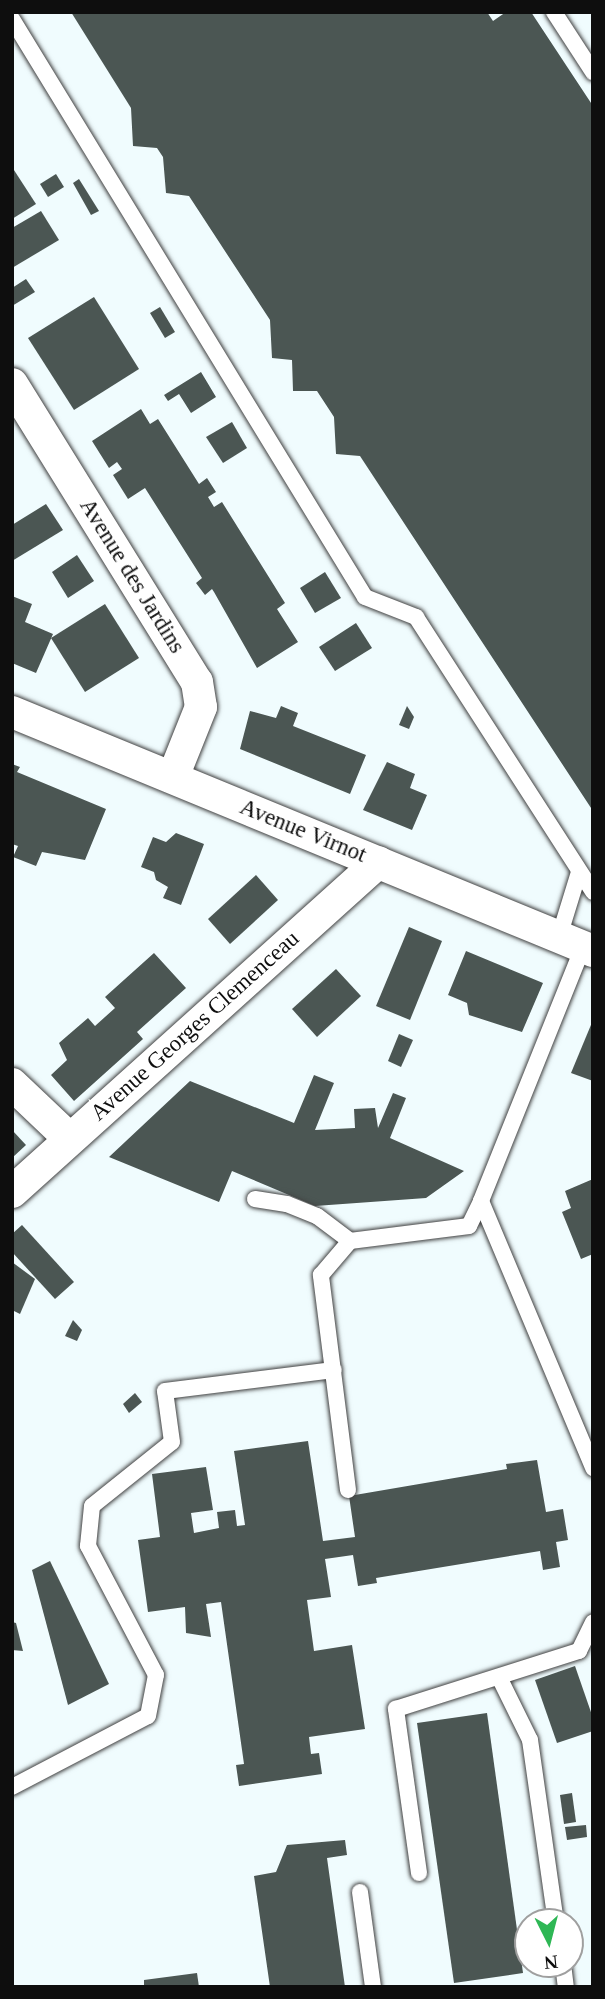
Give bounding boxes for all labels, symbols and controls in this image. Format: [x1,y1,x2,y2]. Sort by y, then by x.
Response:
street label: Avenue des Jardins [73,494,191,658]
street label: Avenue Virnot [236,793,370,869]
street label: Avenue Georges Clemenceau [85,925,305,1127]
north arrow [514,1908,584,1978]
text: N [543,1951,559,1974]

